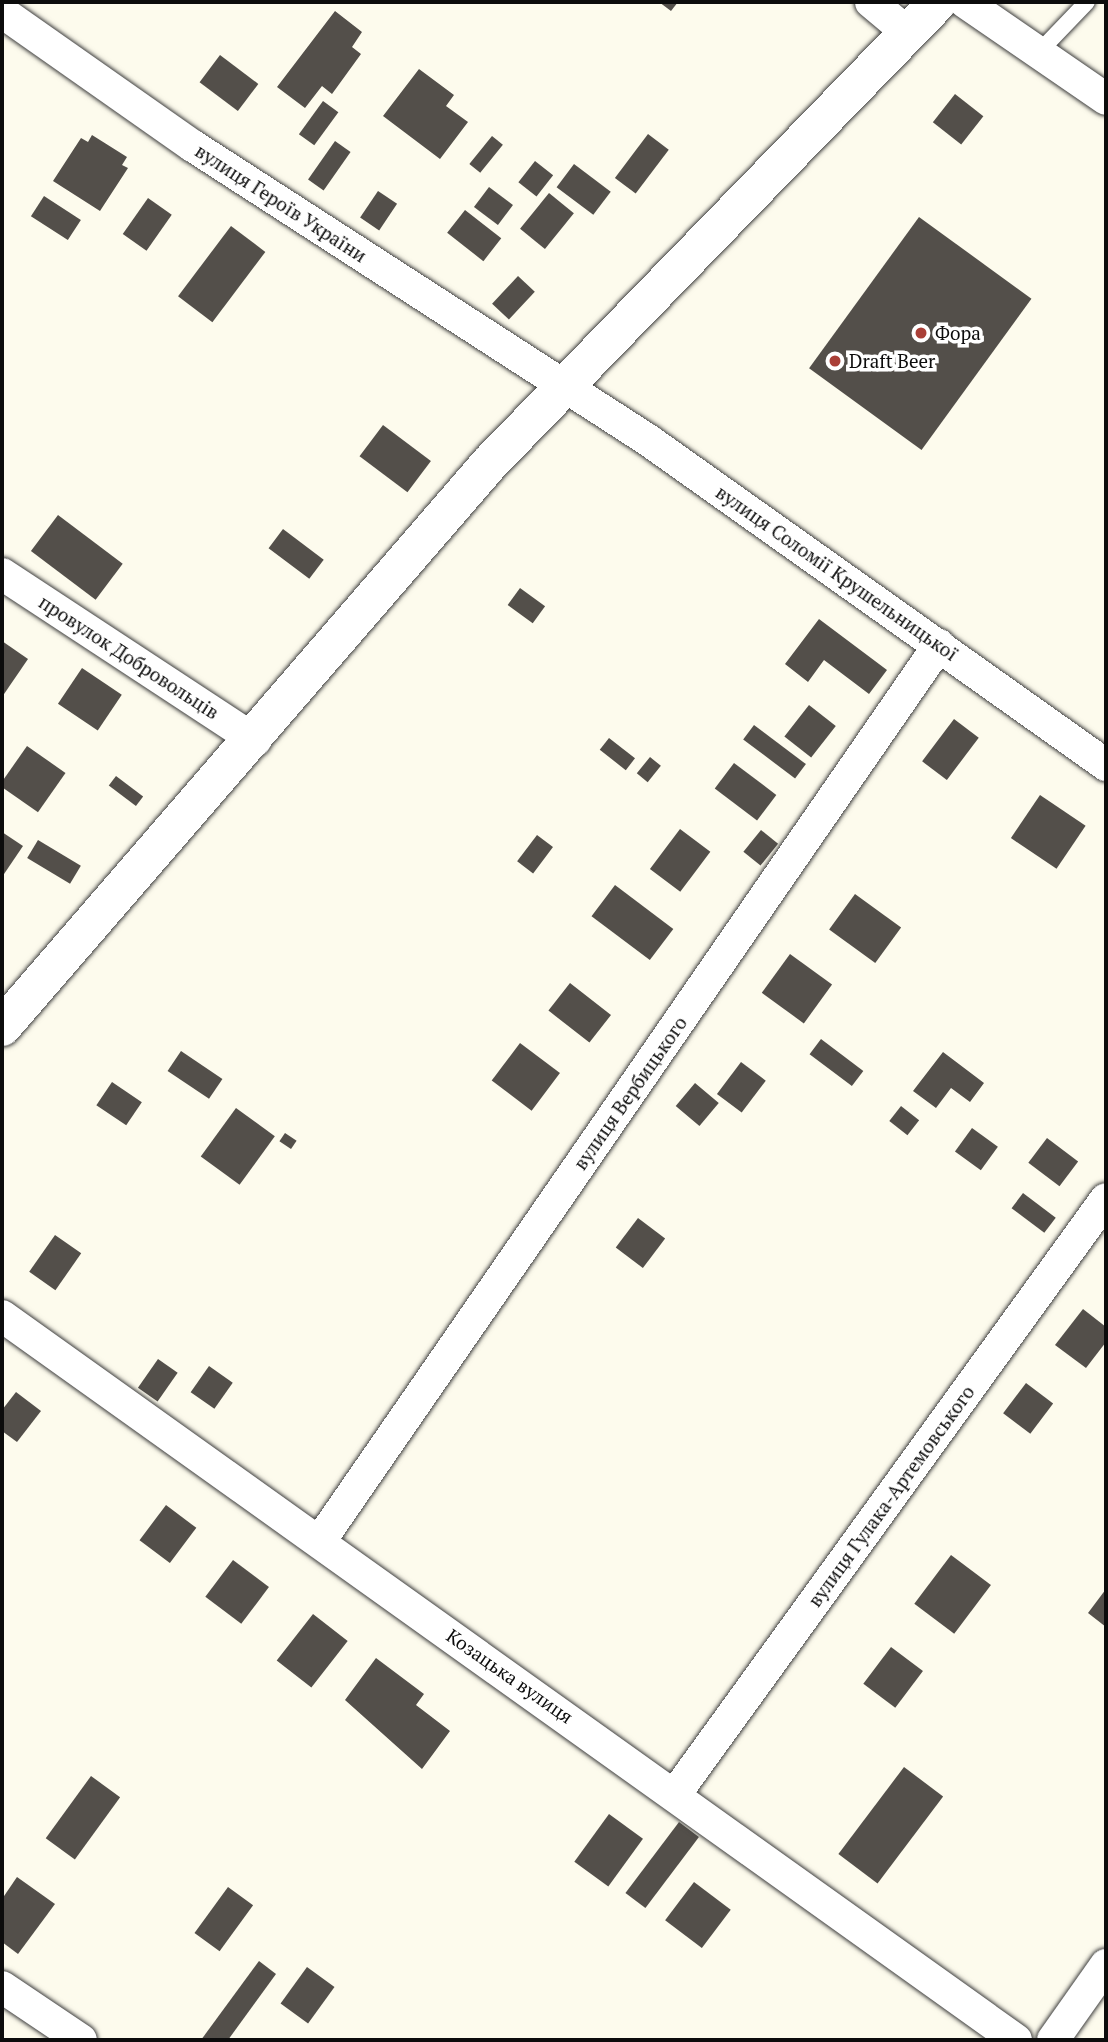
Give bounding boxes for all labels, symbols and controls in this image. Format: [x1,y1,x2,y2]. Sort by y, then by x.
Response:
street label: вулиця Героїв України [191,139,371,267]
place label: Фора [935,322,981,344]
marker: Фора [913,325,929,341]
place label: Draft Beer [849,350,935,372]
marker: Draft Beer [827,353,843,369]
street label: вулиця Соломії Крушельницької [712,480,962,666]
street label: провулок Добровольців [35,590,223,724]
street label: вулиця Вербицького [568,1012,692,1174]
street label: вулиця Гулака-Артемовського [803,1381,979,1611]
street label: Козацька вулиця [442,1624,578,1728]

